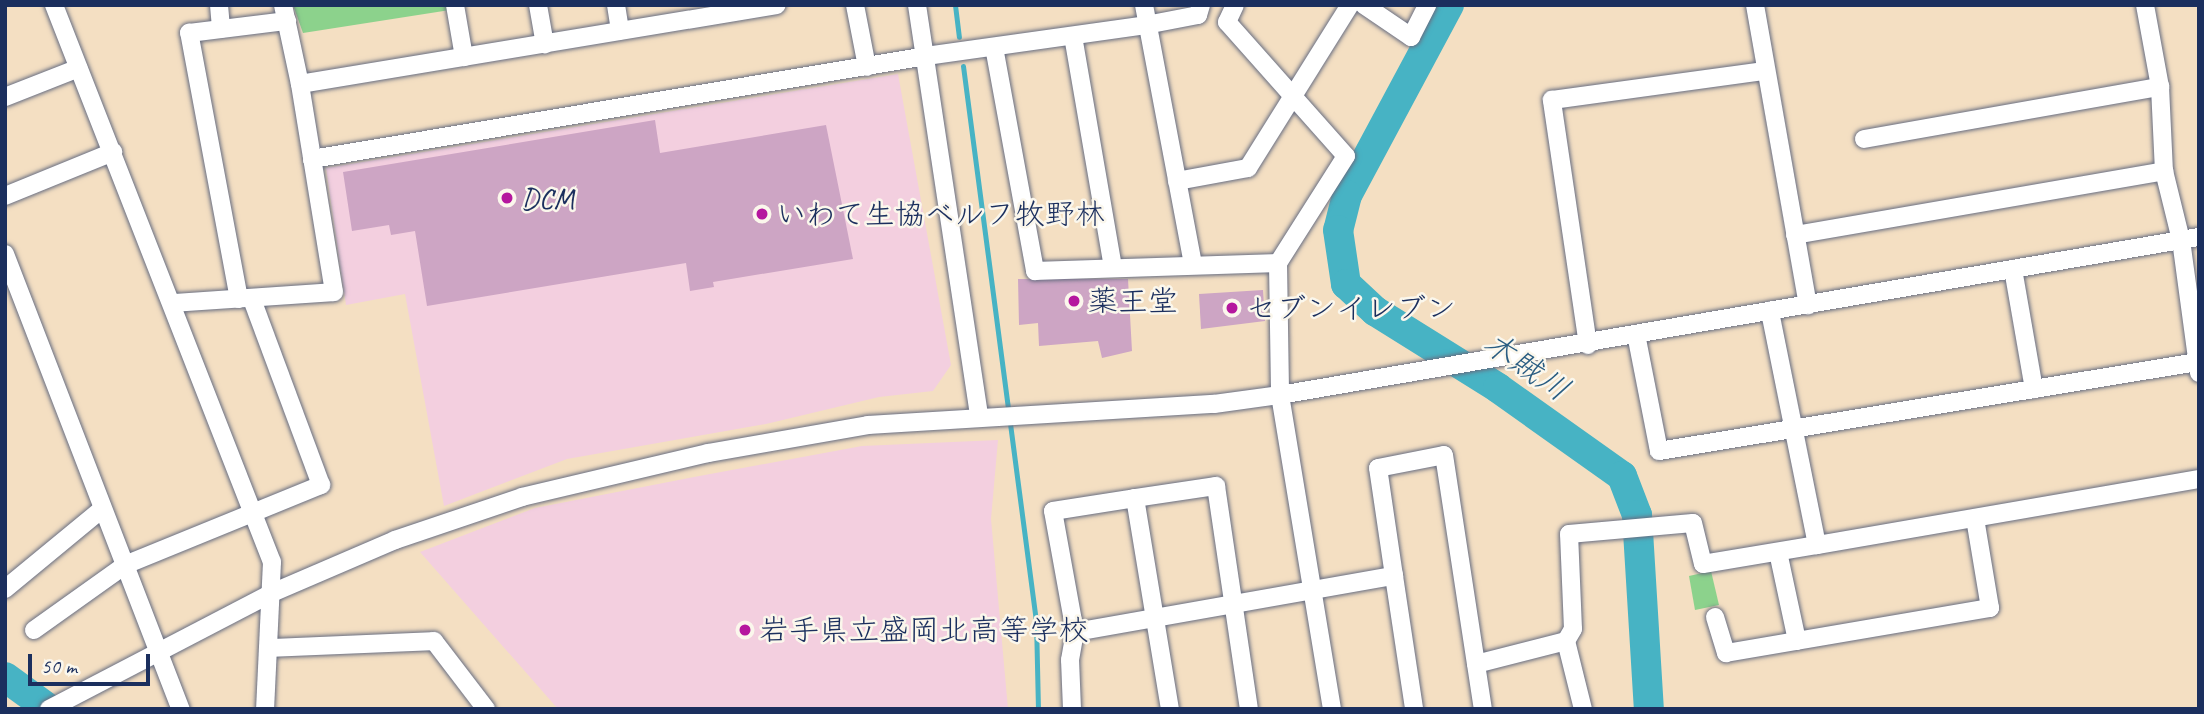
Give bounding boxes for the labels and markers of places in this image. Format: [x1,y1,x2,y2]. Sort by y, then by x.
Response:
place label: DCM [521,180,574,216]
marker: DCM [499,190,515,206]
place label: いわて生協ベルフ牧野林 [776,196,1106,232]
marker: いわて生協ベルフ牧野林 [754,206,770,222]
place label: 薬王堂 [1088,283,1178,319]
place label: セブンイレブン [1246,290,1456,326]
marker: 薬王堂 [1066,293,1082,309]
marker: セブンイレブン [1224,300,1240,316]
place label: 岩手県立盛岡北高等学校 [759,612,1089,648]
marker: 岩手県立盛岡北高等学校 [737,622,753,638]

